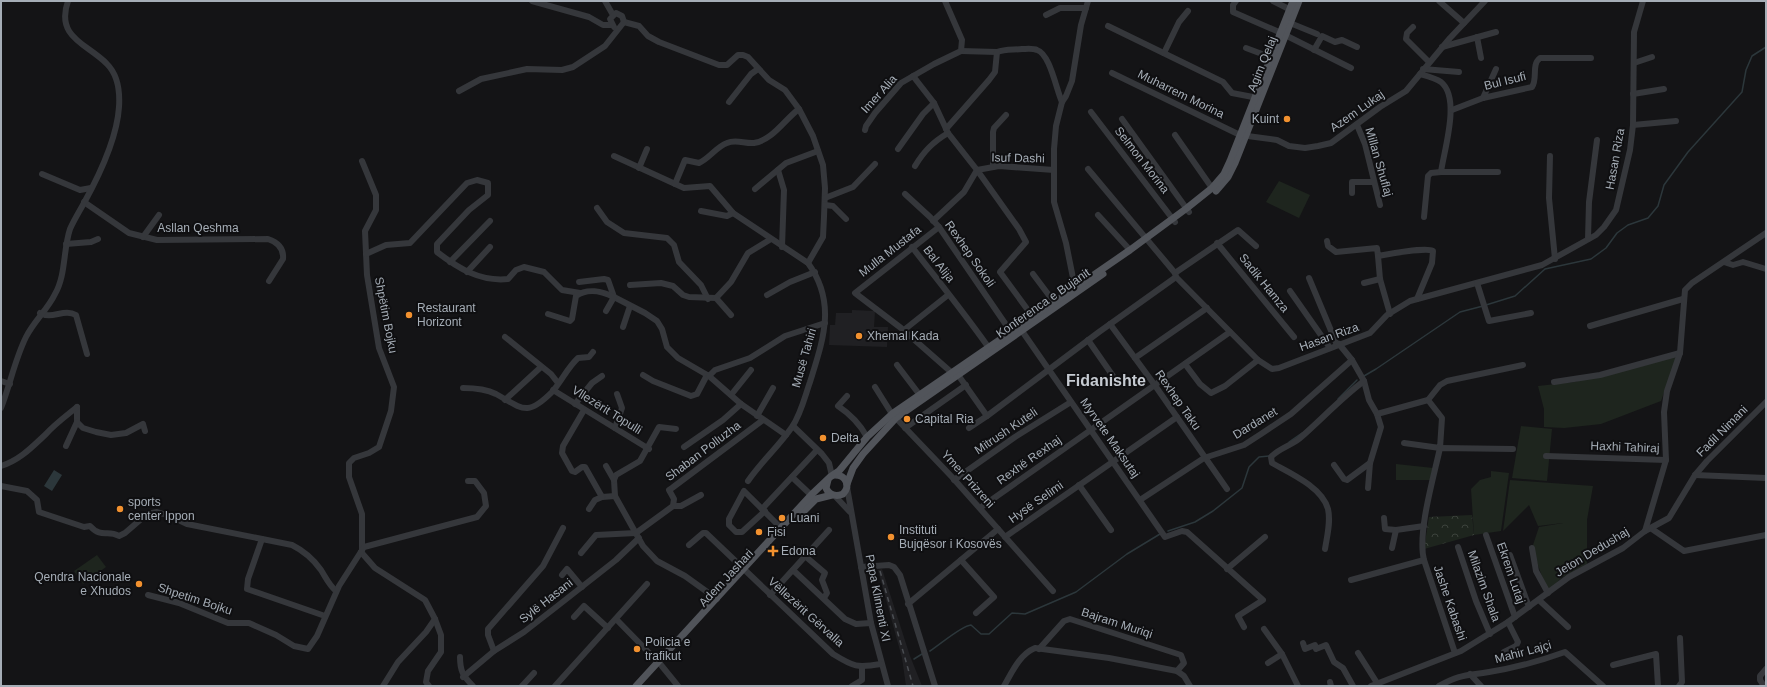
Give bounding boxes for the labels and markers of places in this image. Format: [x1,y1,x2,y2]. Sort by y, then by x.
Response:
place label: Kuint [1252,112,1280,126]
marker: Kuint [1282,114,1292,124]
place label: Restaurant Horizont [417,301,476,329]
marker: Restaurant Horizont [404,310,414,320]
place label: Xhemal Kada [867,329,939,343]
marker: Xhemal Kada [854,331,864,341]
place label: Capital Ria [915,412,974,426]
marker: Capital Ria [902,414,912,424]
place label: Delta [831,431,859,445]
marker: Delta [818,433,828,443]
place label: sports center Ippon [128,495,195,523]
marker: sports center Ippon [115,504,125,514]
place label: Luani [790,511,819,525]
marker: Luani [777,513,787,523]
place label: Instituti Bujqësor i Kosovës [899,523,1002,551]
place label: Fisi [767,525,786,539]
marker: Fisi [754,527,764,537]
marker: Instituti Bujqësor i Kosovës [886,532,896,542]
place label: Edona [781,544,816,558]
marker: Edona [768,546,778,556]
place label: Qendra Nacionale e Xhudos [34,570,131,598]
marker: Qendra Nacionale e Xhudos [134,579,144,589]
place label: Policia e trafikut [645,635,691,663]
marker: Policia e trafikut [632,644,642,654]

